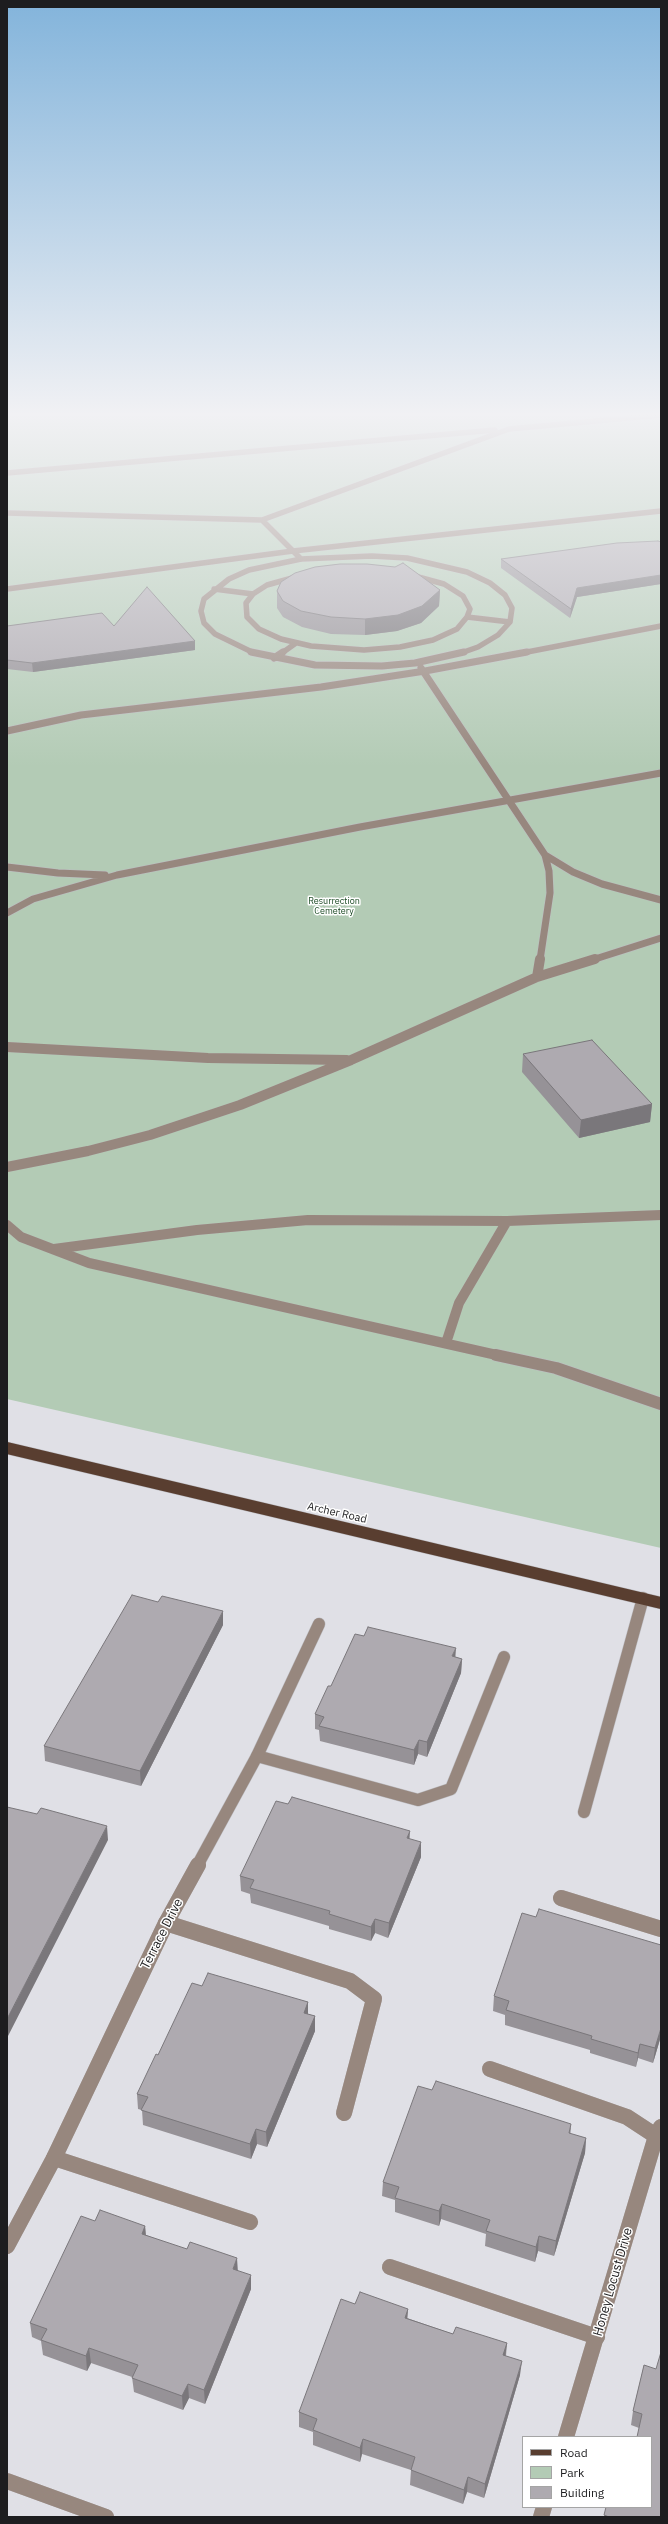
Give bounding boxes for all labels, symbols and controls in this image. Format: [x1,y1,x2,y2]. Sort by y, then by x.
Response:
park label: Resurrection Cemetery [308,896,360,917]
street label: Archer Road [306,1500,368,1526]
street label: Terrace Drive [138,1896,186,1972]
street label: Honey Locust Drive [590,2226,636,2338]
legend [522,2436,652,2508]
text: Road [560,2445,588,2460]
text: Park [560,2465,584,2480]
text: Building [560,2485,604,2500]

